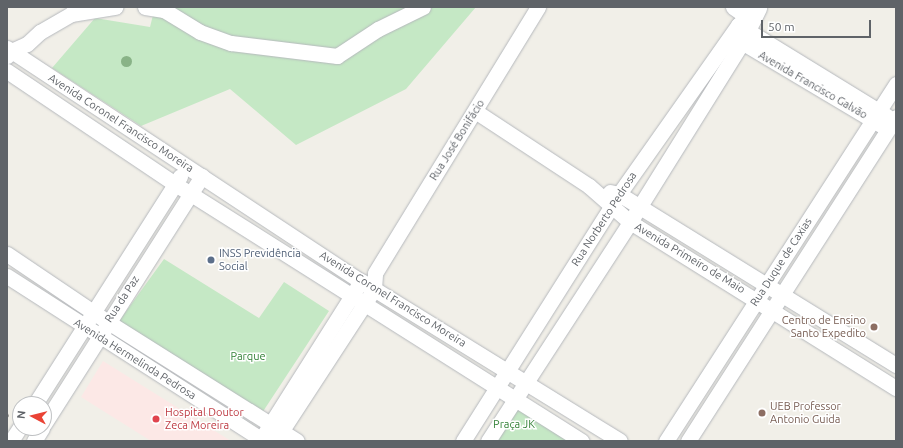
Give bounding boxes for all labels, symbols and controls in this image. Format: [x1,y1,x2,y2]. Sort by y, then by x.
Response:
scale bar [763,12,873,38]
text: 50 m [768,20,795,33]
street label: Avenida Francisco Galvão [756,48,870,122]
street label: Avenida Coronel Francisco Moreira [46,71,196,175]
street label: Rua José Bonifácio [427,97,487,183]
street label: Rua Norberto Pedrosa [569,169,639,269]
street label: Rua Duque de Caxias [747,215,815,309]
street label: Avenida Primeiro de Maio [633,220,747,296]
place label: INSS Previdência Social [219,247,301,273]
street label: Avenida Coronel Francisco Moreira [317,248,469,350]
marker: INSS Previdência Social [206,255,216,265]
street label: Rua da Paz [102,273,142,325]
place label: Centro de Ensino Santo Expedito [782,314,866,340]
street label: Avenida Hermelinda Pedrosa [71,316,199,402]
marker: Centro de Ensino Santo Expedito [869,322,879,332]
park label: Parque [230,349,266,363]
north arrow [12,396,52,436]
place label: UEB Professor Antonio Guida [770,400,841,426]
place label: Hospital Doutor Zeca Moreira [165,406,244,432]
marker: UEB Professor Antonio Guida [757,408,767,418]
text: N [15,410,28,419]
marker: Hospital Doutor Zeca Moreira [150,413,162,425]
park label: Praça JK [493,417,535,431]

